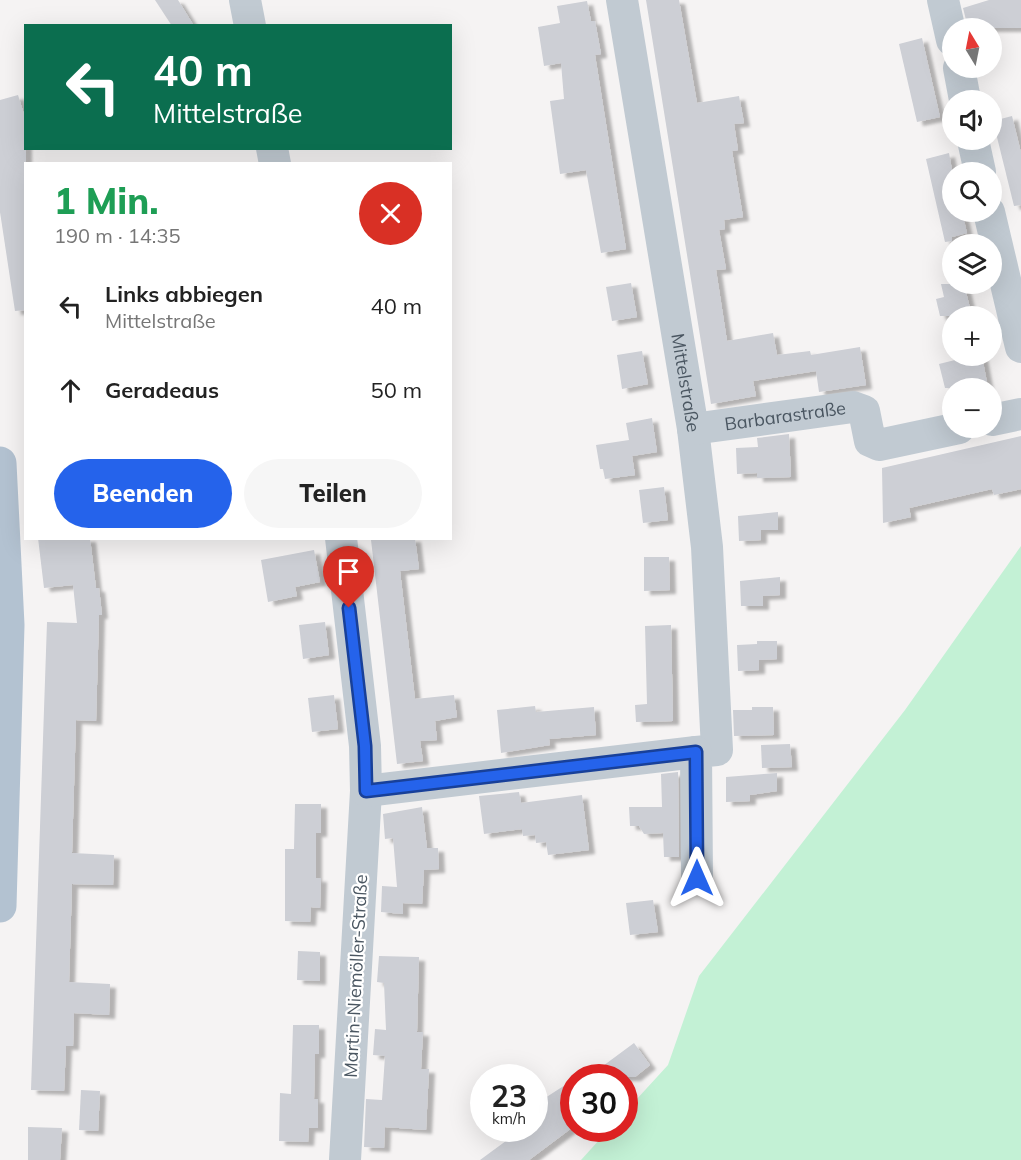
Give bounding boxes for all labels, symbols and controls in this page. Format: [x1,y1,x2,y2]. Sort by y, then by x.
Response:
north arrow [942,18,1002,78]
map controls [942,18,1002,438]
text: 40 m [153,44,253,97]
icon: left [54,48,132,126]
button: sound [942,90,1002,150]
text: Mittelstraße [153,96,303,130]
button: search [942,162,1002,222]
text: 1 Min. [54,178,159,223]
button: close [359,182,422,245]
text: 190 m · 14:35 [54,223,180,248]
button: layers [942,234,1002,294]
text: Links abbiegen [105,280,263,308]
icon: left [54,290,87,323]
text: 40 m [371,292,422,320]
button: + [942,306,1002,366]
text: Mittelstraße [105,308,216,333]
street label: Mittelstraße [666,332,705,434]
icon: ahead [54,374,87,407]
text: Geradeaus [105,376,219,404]
text: 50 m [371,376,422,404]
button: − [942,378,1002,438]
street label: Barbarastraße [723,396,847,436]
button: Beenden [54,459,232,528]
button: Teilen [244,459,422,528]
pin [323,546,374,608]
icon: arrive [332,555,365,588]
position arrow [665,846,729,910]
street label: Martin-Niemöller-Straße [339,874,372,1078]
speed limit sign: 30 [560,1064,638,1142]
text: 23 [491,1077,527,1115]
text: km/h [492,1109,526,1128]

